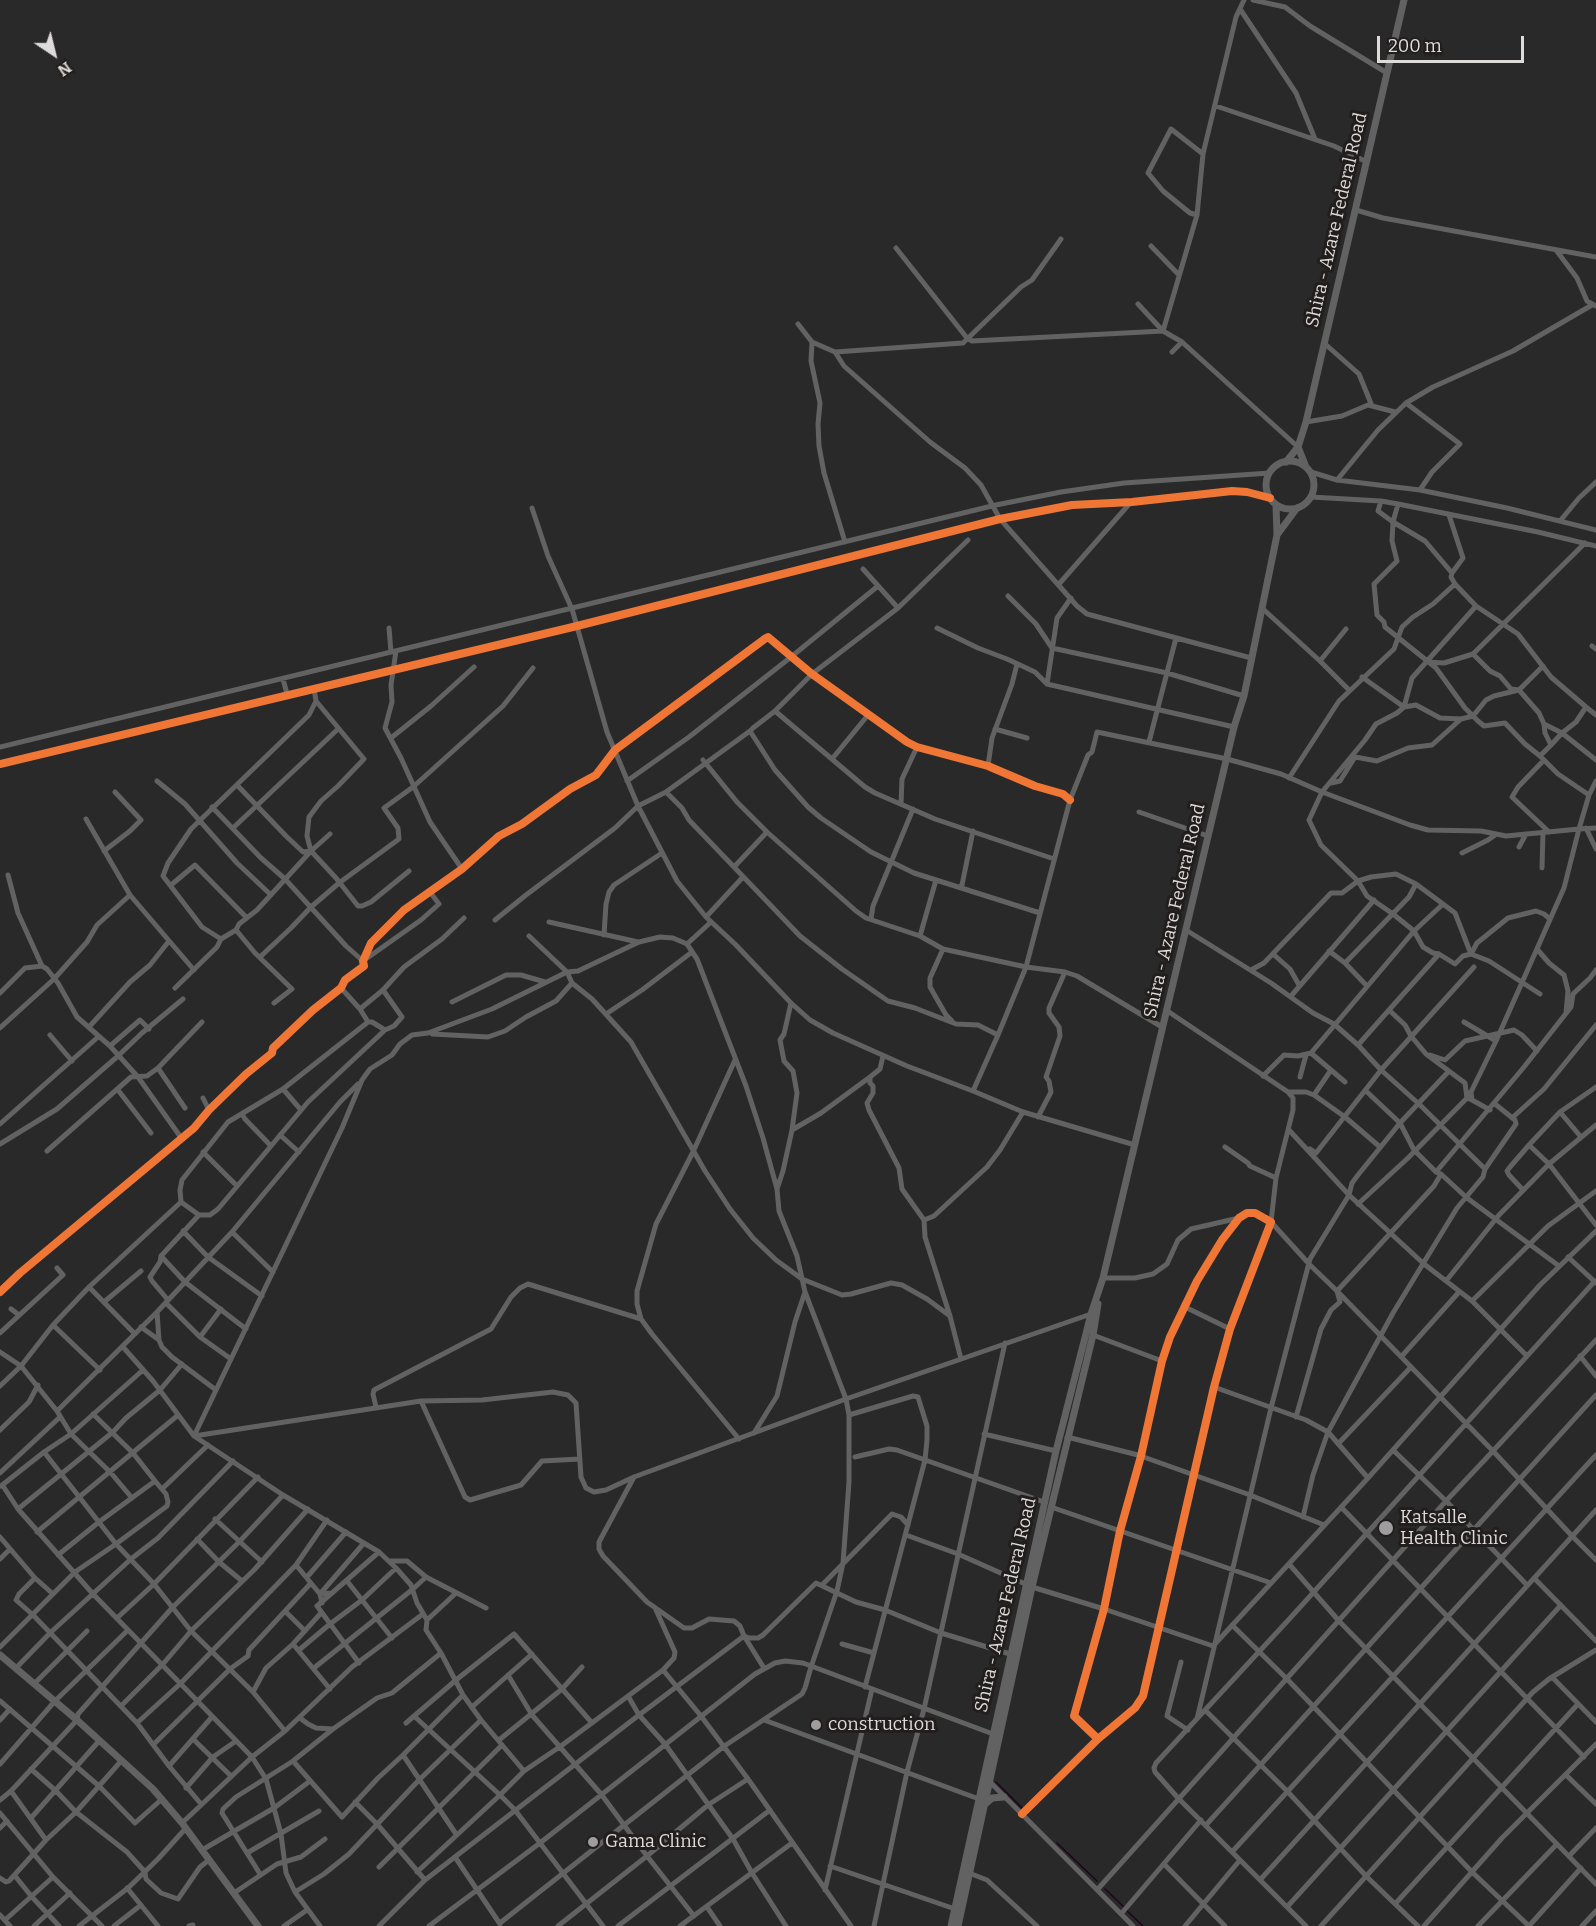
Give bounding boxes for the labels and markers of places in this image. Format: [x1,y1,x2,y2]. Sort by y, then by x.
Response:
place label: Katsalle Health Clinic [1400,1507,1508,1550]
marker: Katsalle Health Clinic [1377,1519,1395,1537]
place label: construction [828,1714,935,1736]
marker: construction [809,1718,823,1732]
place label: Gama Clinic [605,1831,706,1853]
marker: Gama Clinic [586,1835,600,1849]

